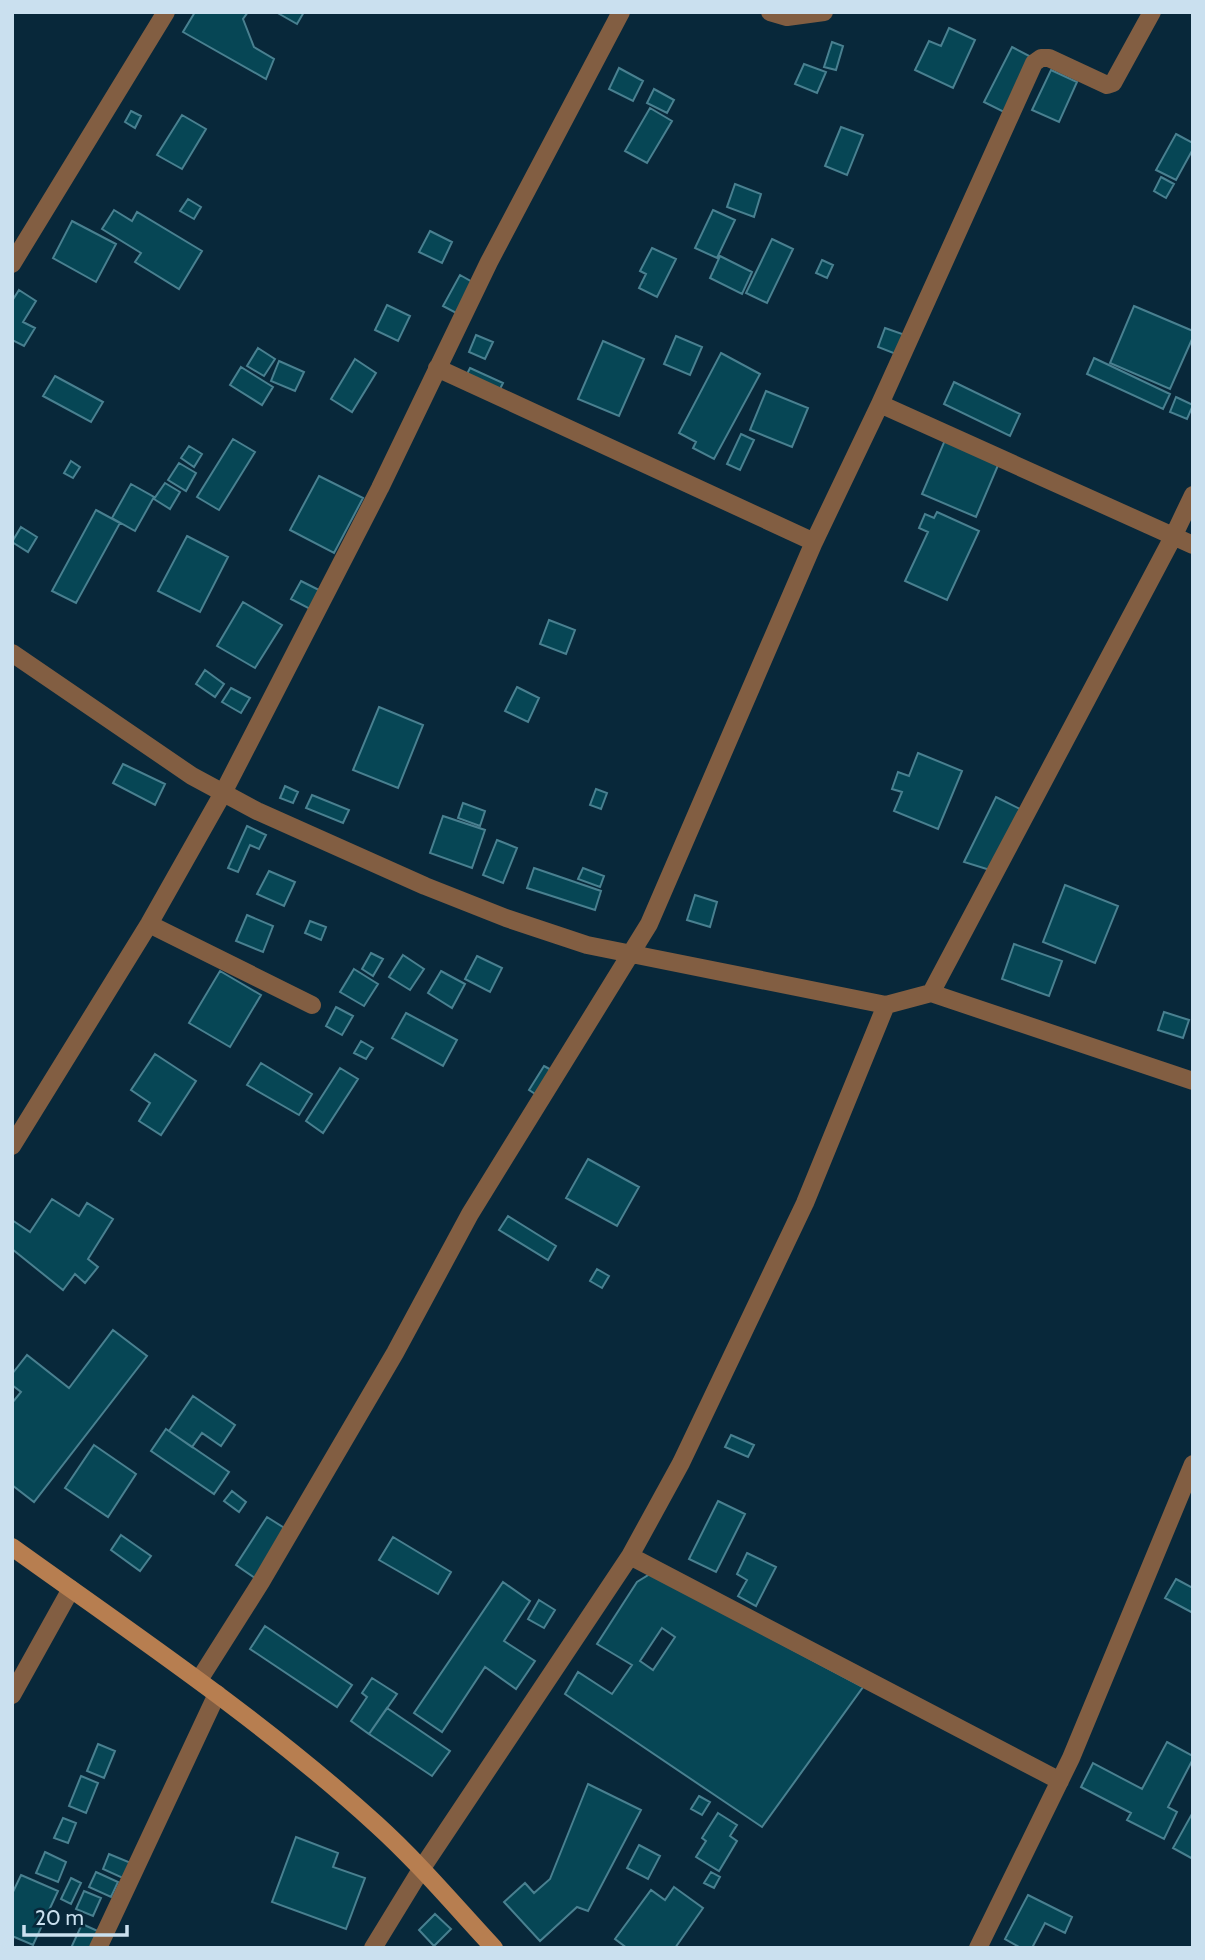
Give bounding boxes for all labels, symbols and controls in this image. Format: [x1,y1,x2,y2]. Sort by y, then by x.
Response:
scale bar [24,1894,128,1938]
text: 20 m [35,1905,84,1930]

